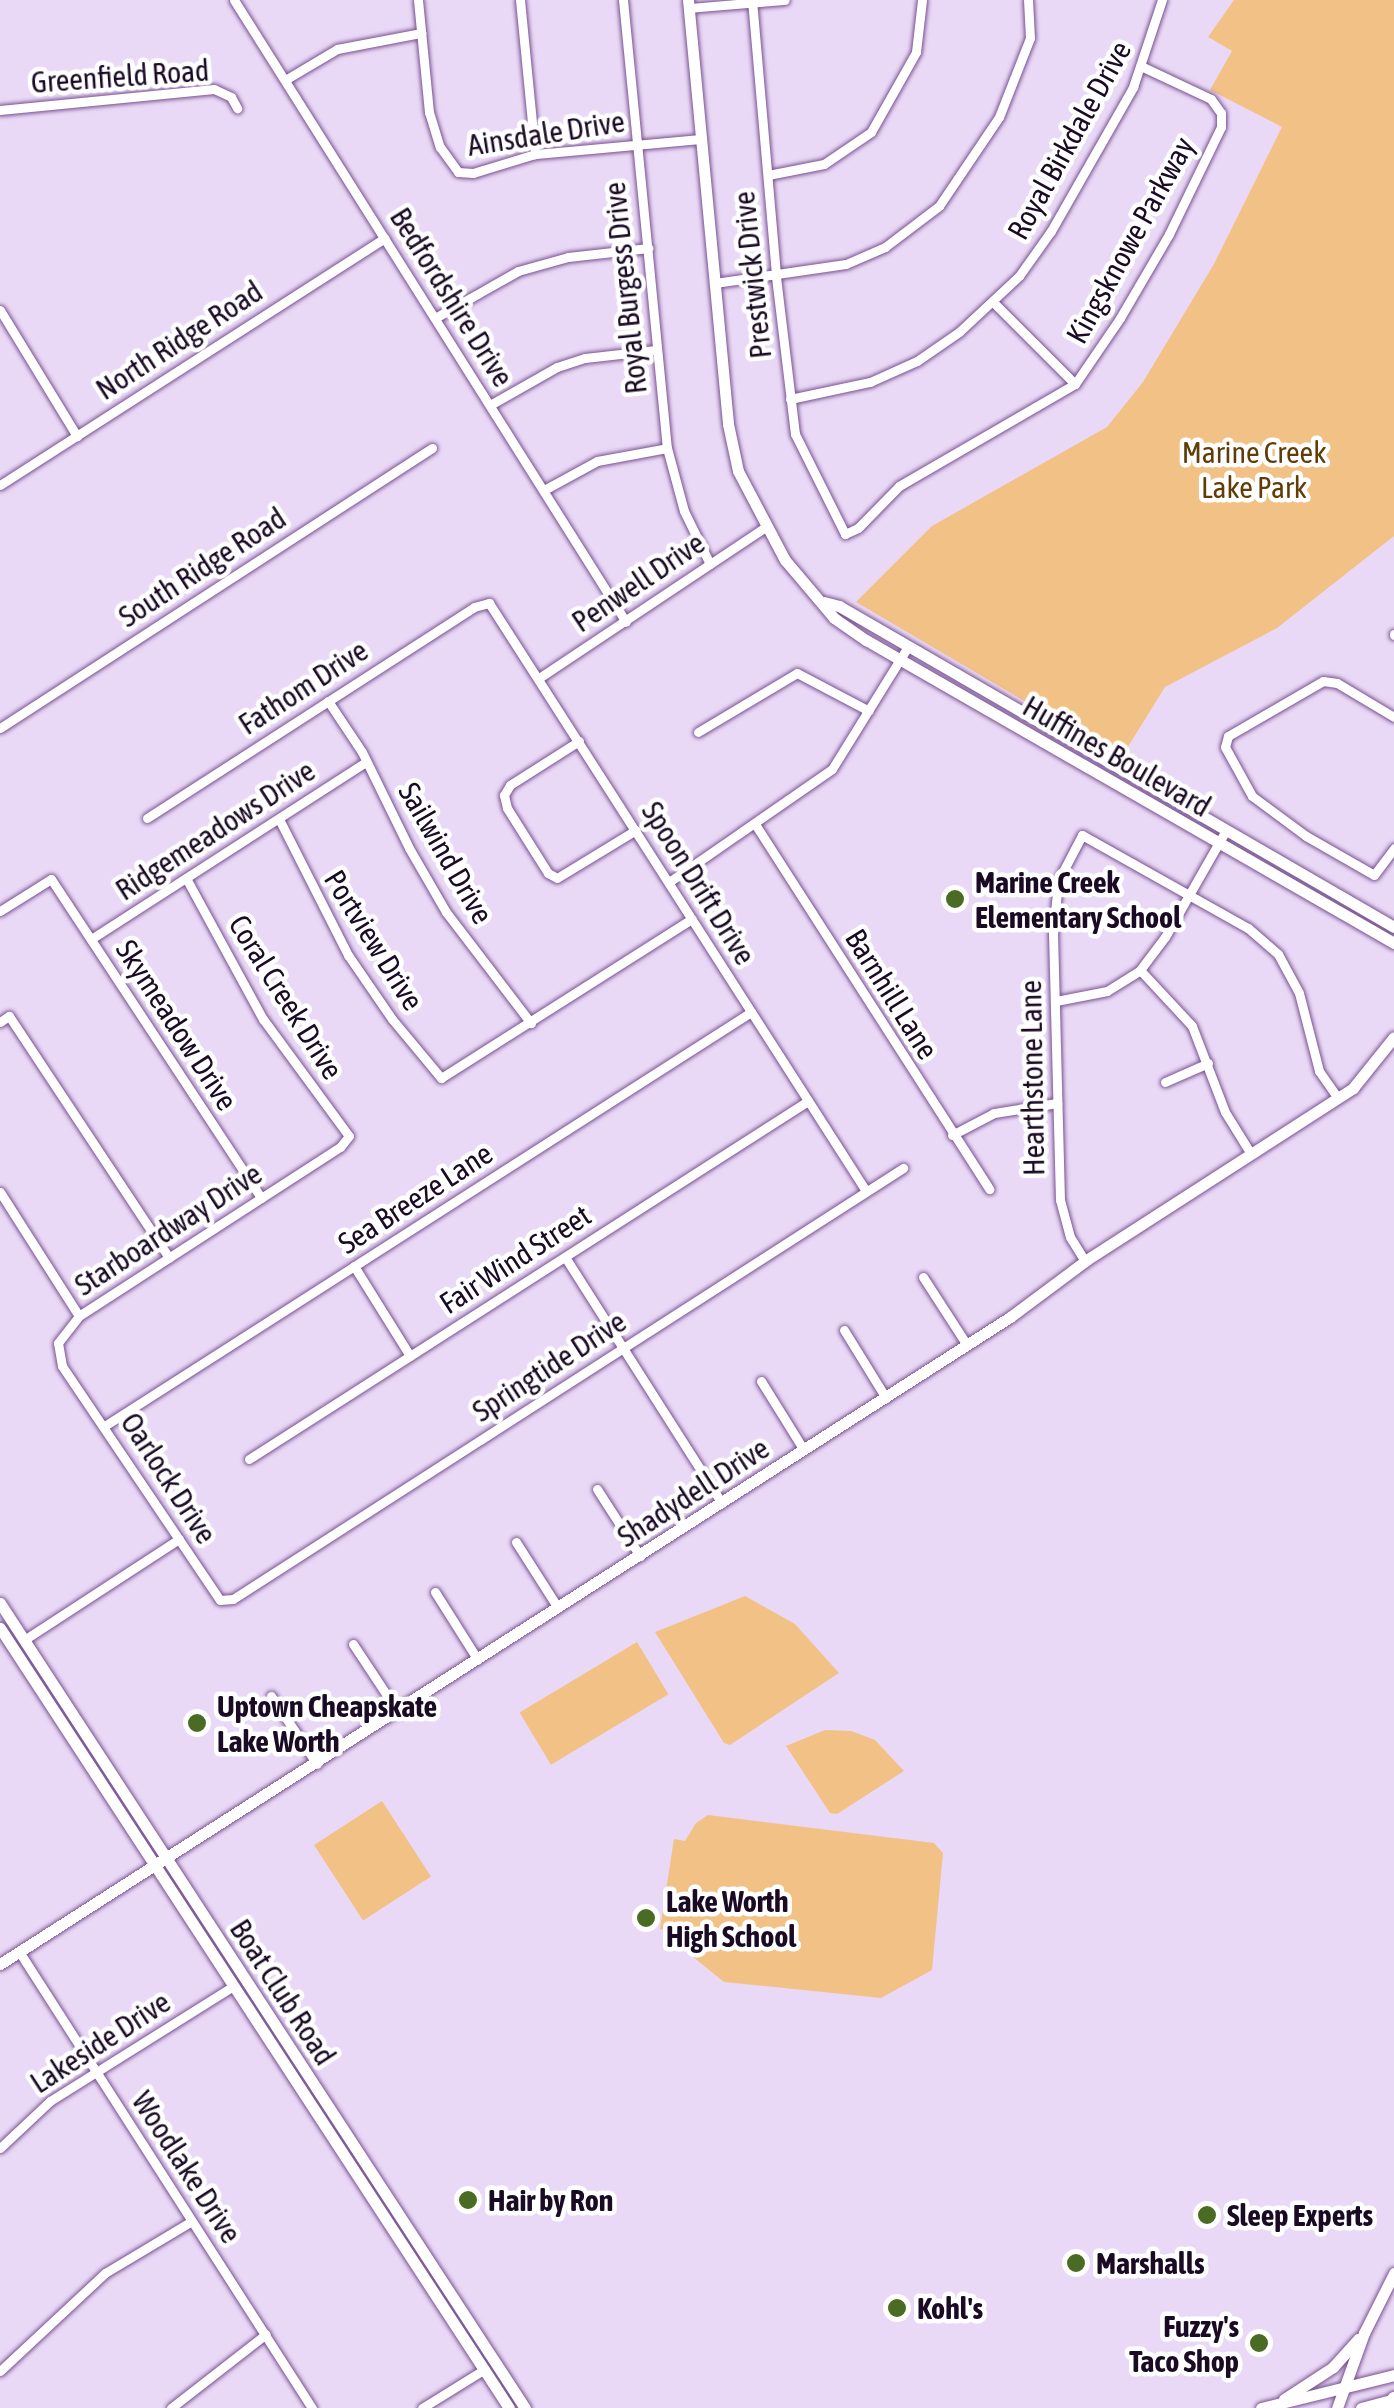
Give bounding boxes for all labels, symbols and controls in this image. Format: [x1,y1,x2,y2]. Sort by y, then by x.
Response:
street label: Royal Birkdale Drive [1000,35,1138,245]
street label: Greenfield Road [30,52,210,100]
street label: Ainsdale Drive [465,103,627,163]
street label: Kingsknowe Parkway [1058,130,1202,350]
street label: Royal Burgess Drive [596,180,654,396]
street label: Prestwick Drive [725,190,779,360]
street label: Bedfordshire Drive [383,201,521,393]
street label: North Ridge Road [89,273,269,407]
park label: Marine Creek Lake Park [1182,434,1326,504]
street label: South Ridge Road [112,500,292,634]
street label: Penwell Drive [565,525,711,639]
street label: Fathom Drive [232,632,374,742]
street label: Huffines Boulevard [1017,688,1217,824]
street label: Ridgemeadows Drive [109,752,321,908]
street label: Sailwind Drive [391,776,501,930]
street label: Spoon Drift Drive [635,795,763,971]
street label: Portview Drive [317,863,431,1017]
place label: Marine Creek Elementary School [975,864,1181,934]
marker: Marine Creek Elementary School [944,888,966,910]
street label: Coral Creek Drive [221,908,351,1086]
street label: Barnhill Lane [838,922,946,1066]
street label: Skymeadow Drive [109,933,245,1117]
street label: Hearthstone Lane [1012,980,1052,1176]
street label: Sea Breeze Lane [331,1135,499,1261]
street label: Starboardway Drive [68,1155,268,1303]
street label: Fair Wind Street [433,1197,597,1321]
street label: Springtide Drive [466,1303,632,1429]
street label: Oarlock Drive [113,1406,225,1550]
street label: Shadydell Drive [610,1430,776,1554]
place label: Uptown Cheapskate Lake Worth [217,1688,437,1758]
marker: Uptown Cheapskate Lake Worth [186,1712,208,1734]
place label: Lake Worth High School [666,1883,796,1954]
marker: Lake Worth High School [635,1907,657,1929]
street label: Boat Club Road [223,1912,343,2072]
street label: Lakeside Drive [23,1983,177,2101]
street label: Woodlake Drive [125,2084,249,2250]
place label: Hair by Ron [488,2182,613,2218]
marker: Hair by Ron [457,2189,479,2211]
place label: Sleep Experts [1227,2197,1373,2233]
marker: Sleep Experts [1196,2204,1218,2226]
place label: Marshalls [1096,2245,1204,2281]
marker: Marshalls [1065,2252,1087,2274]
place label: Kohl's [917,2290,983,2326]
marker: Kohl's [886,2297,908,2319]
place label: Fuzzy's Taco Shop [1129,2308,1239,2378]
marker: Fuzzy's Taco Shop [1248,2332,1270,2354]

